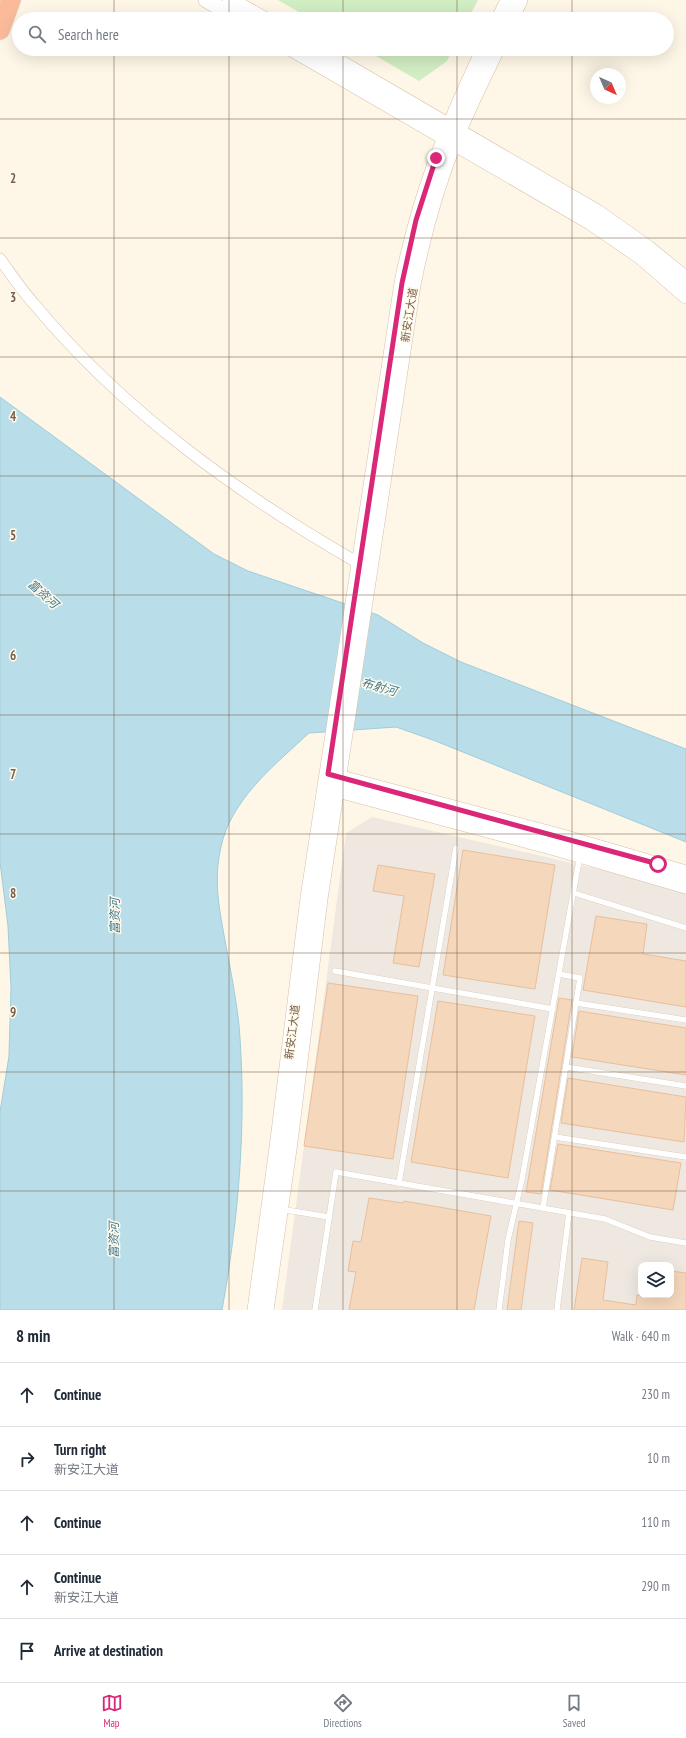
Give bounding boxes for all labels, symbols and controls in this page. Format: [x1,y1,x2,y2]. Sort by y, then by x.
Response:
search box [12,12,674,56]
icon: search [26,23,48,45]
text: Search here [58,25,119,44]
north arrow [590,68,626,104]
route end [427,149,445,167]
text: 2 [10,170,16,187]
street label: 新安江大道 [398,287,420,343]
text: 3 [10,289,16,306]
text: 4 [10,408,17,425]
text: 5 [10,527,16,544]
water label: 富资河 [25,576,63,613]
text: 6 [10,647,16,664]
water label: 布射河 [360,674,400,699]
text: 7 [10,766,16,783]
route start [649,855,667,873]
text: 8 [10,885,16,902]
water label: 富资河 [107,896,122,934]
text: 9 [10,1004,16,1021]
street label: 新安江大道 [282,1004,302,1060]
water label: 富资河 [106,1220,121,1258]
map controls [638,1262,674,1298]
button: layers [638,1262,674,1298]
text: 8 min [16,1325,50,1347]
text: Walk · 640 m [612,1328,670,1345]
icon: ahead [16,1384,38,1406]
text: Continue [54,1385,101,1404]
text: 230 m [641,1386,670,1403]
text: Turn right [54,1440,106,1459]
icon: right [16,1448,38,1470]
text: 10 m [647,1450,670,1467]
text: 新安江大道 [54,1461,119,1478]
icon: ahead [16,1512,38,1534]
text: Continue [54,1513,101,1532]
text: 110 m [641,1514,670,1531]
text: Continue [54,1568,101,1587]
icon: ahead [16,1576,38,1598]
text: 290 m [641,1578,670,1595]
text: 新安江大道 [54,1589,119,1606]
icon: arrive [16,1640,38,1662]
text: Arrive at destination [54,1641,163,1660]
tab: Map [101,1692,123,1730]
tab: Directions [324,1692,362,1730]
tab: Saved [563,1692,585,1730]

